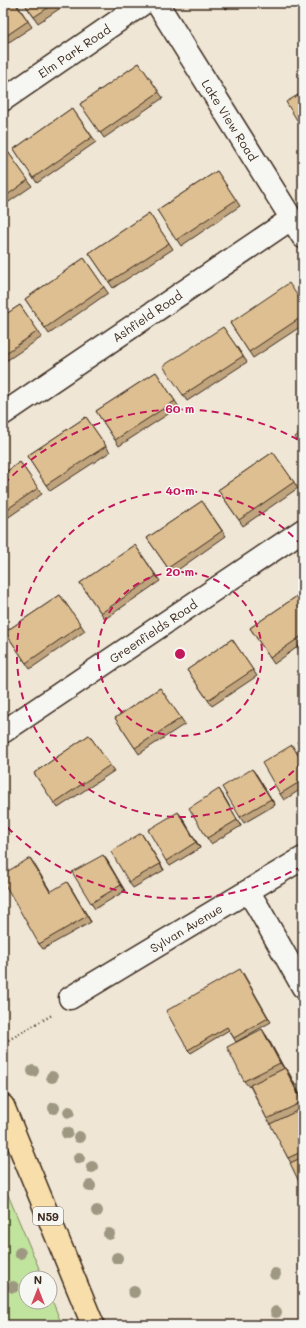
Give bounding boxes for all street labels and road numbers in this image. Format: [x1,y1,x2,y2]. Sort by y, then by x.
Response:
street label: Elm Park Road [35,21,114,81]
street label: Lake View Road [198,76,262,164]
street label: Ashfield Road [109,286,185,345]
street label: Greenfields Road [106,596,200,666]
street label: Sylvan Avenue [147,900,225,956]
road number: N59 [33,1207,63,1225]

